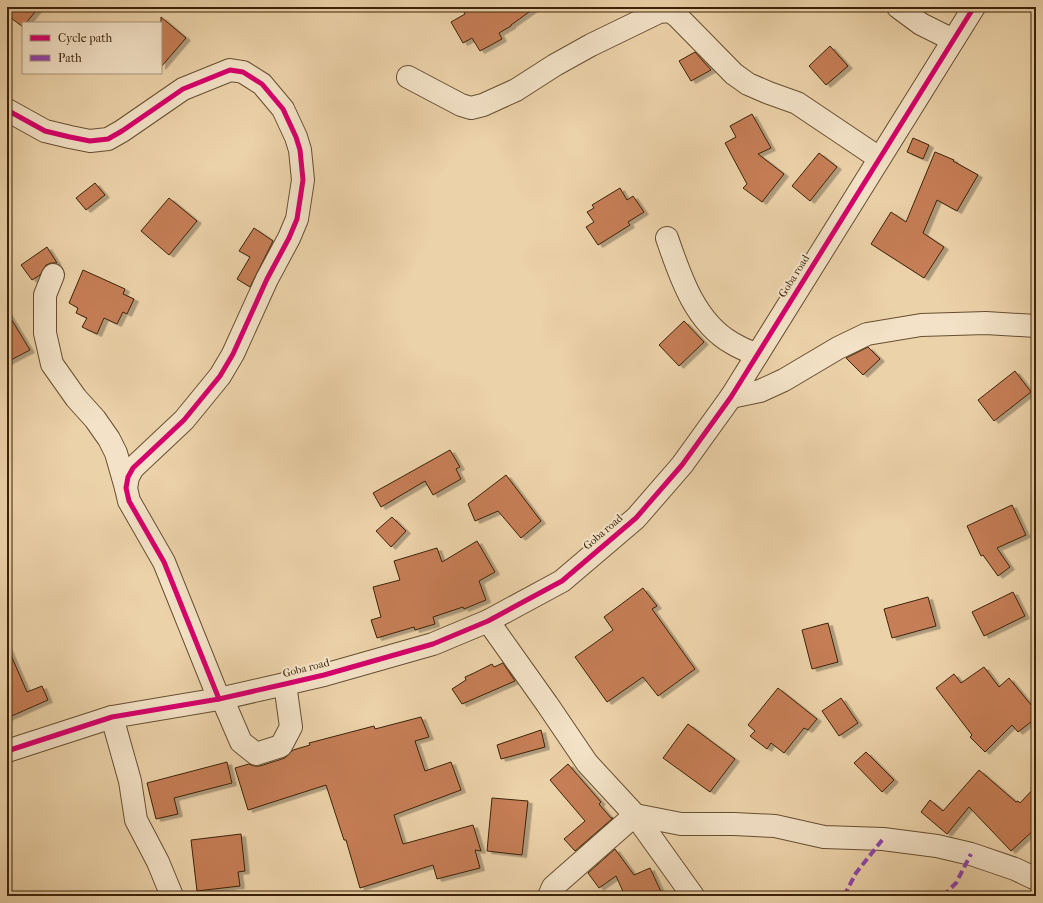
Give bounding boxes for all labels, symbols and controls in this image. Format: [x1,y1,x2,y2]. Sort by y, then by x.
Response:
legend [22,22,162,74]
text: Cycle path [58,31,113,45]
text: Path [58,51,82,65]
street label: Goba road [776,251,813,300]
street label: Goba road [581,511,626,553]
street label: Goba road [281,656,332,680]

